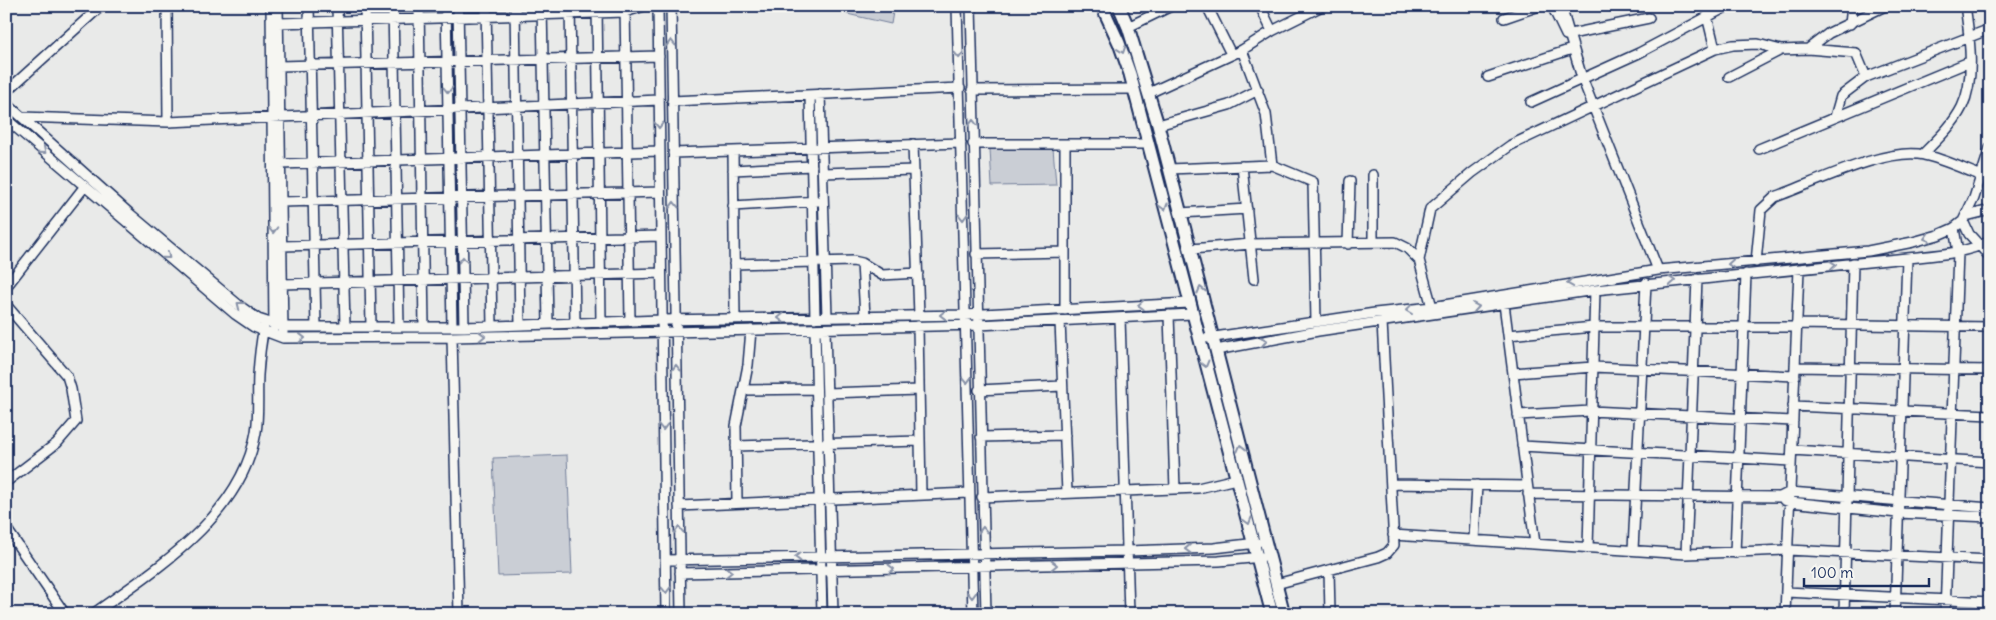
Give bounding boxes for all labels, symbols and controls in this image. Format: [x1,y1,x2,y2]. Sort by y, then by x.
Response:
one-way arrow [666,38,676,46]
one-way arrow [1116,46,1126,54]
one-way arrow [954,52,964,59]
one-way arrow [443,86,453,94]
one-way arrow [968,118,978,126]
one-way arrow [654,122,664,129]
one-way arrow [38,145,47,154]
one-way arrow [669,201,679,208]
one-way arrow [1159,203,1169,211]
one-way arrow [958,214,968,222]
one-way arrow [268,226,278,234]
one-way arrow [1923,233,1931,243]
one-way arrow [162,251,171,260]
one-way arrow [457,256,468,264]
one-way arrow [1727,258,1735,269]
one-way arrow [1830,260,1838,271]
one-way arrow [1668,276,1676,287]
one-way arrow [1565,278,1574,288]
one-way arrow [1196,286,1207,295]
one-way arrow [1136,300,1144,311]
one-way arrow [236,301,245,310]
one-way arrow [1472,303,1480,313]
one-way arrow [1405,304,1413,315]
one-way arrow [939,310,947,320]
one-way arrow [777,313,784,323]
one-way arrow [479,331,487,342]
one-way arrow [299,333,307,343]
one-way arrow [1259,336,1268,347]
one-way arrow [1200,360,1210,368]
one-way arrow [671,363,682,371]
one-way arrow [962,376,972,384]
one-way arrow [658,424,668,432]
one-way arrow [1236,443,1247,452]
one-way arrow [1242,517,1252,525]
one-way arrow [674,526,685,534]
one-way arrow [978,526,988,534]
one-way arrow [1184,544,1192,554]
one-way arrow [794,552,802,563]
scale bar [1804,555,1928,587]
one-way arrow [1050,560,1058,570]
one-way arrow [888,563,896,574]
text: 100 m [1811,563,1853,582]
one-way arrow [726,567,733,577]
one-way arrow [661,586,671,594]
one-way arrow [967,592,977,599]

